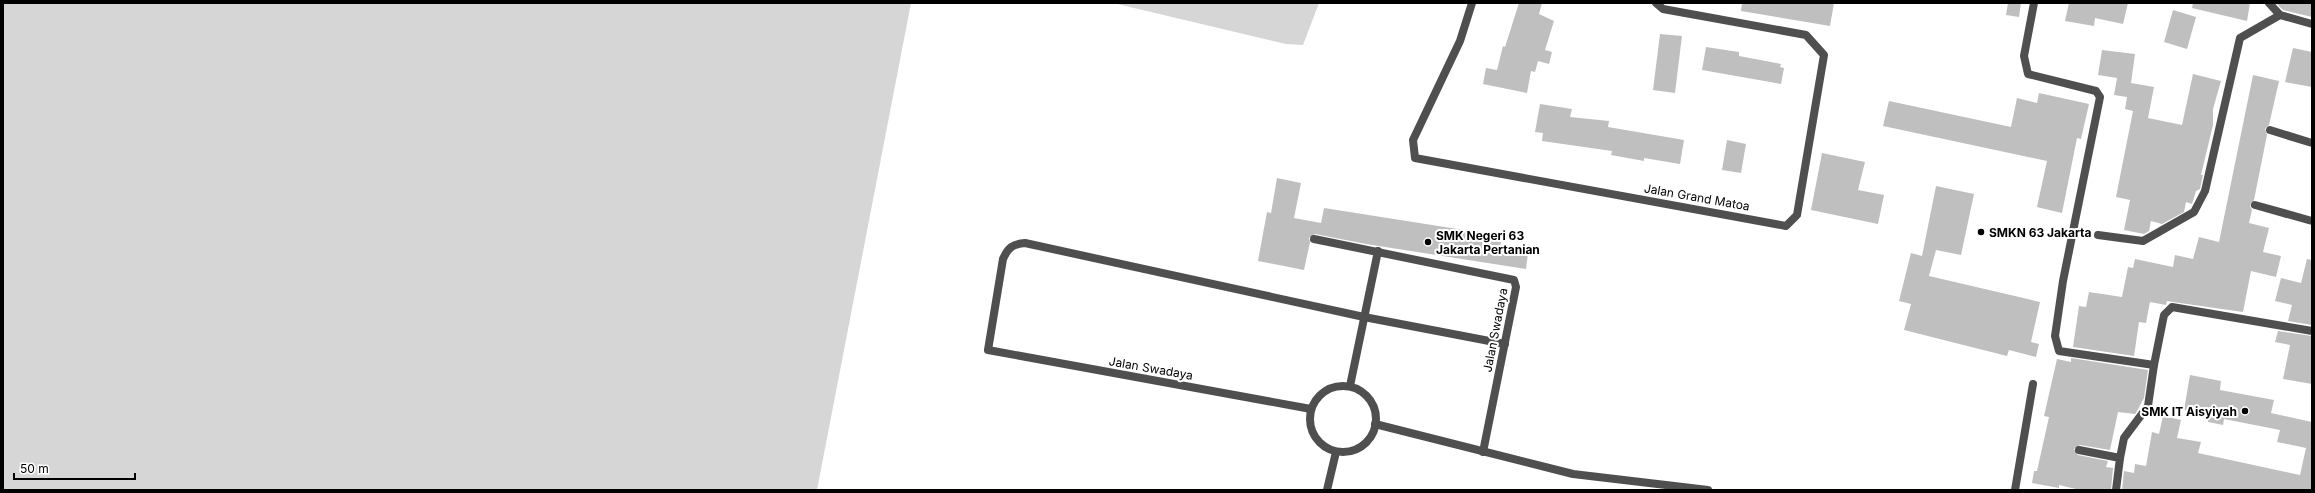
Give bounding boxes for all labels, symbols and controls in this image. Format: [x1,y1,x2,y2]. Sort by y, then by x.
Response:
street label: Jalan Grand Matoa [1643,180,1751,214]
place label: SMKN 63 Jakarta [1989,225,2092,240]
marker: SMKN 63 Jakarta [1976,227,1986,237]
place label: SMK Negeri 63 Jakarta Pertanian [1436,228,1540,257]
marker: SMK Negeri 63 Jakarta Pertanian [1423,237,1433,247]
street label: Jalan Swadaya [1480,287,1510,373]
street label: Jalan Swadaya [1108,353,1194,383]
place label: SMK IT Aisyiyah [2141,404,2237,419]
marker: SMK IT Aisyiyah [2240,406,2250,416]
scale bar [14,455,135,481]
text: 50 m [20,461,49,476]

